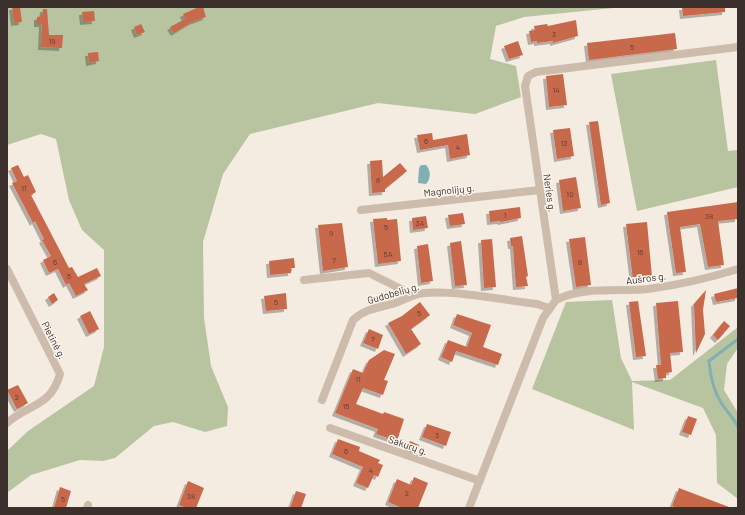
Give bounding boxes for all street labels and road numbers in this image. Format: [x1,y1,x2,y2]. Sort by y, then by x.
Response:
street label: Neries g. [541,173,559,213]
street label: Magnolijų g. [423,181,475,199]
street label: Aušros g. [625,270,667,286]
street label: Gudobelių g. [366,280,420,306]
street label: Pietinė g. [39,319,69,361]
street label: Sakurų g. [387,433,429,457]

